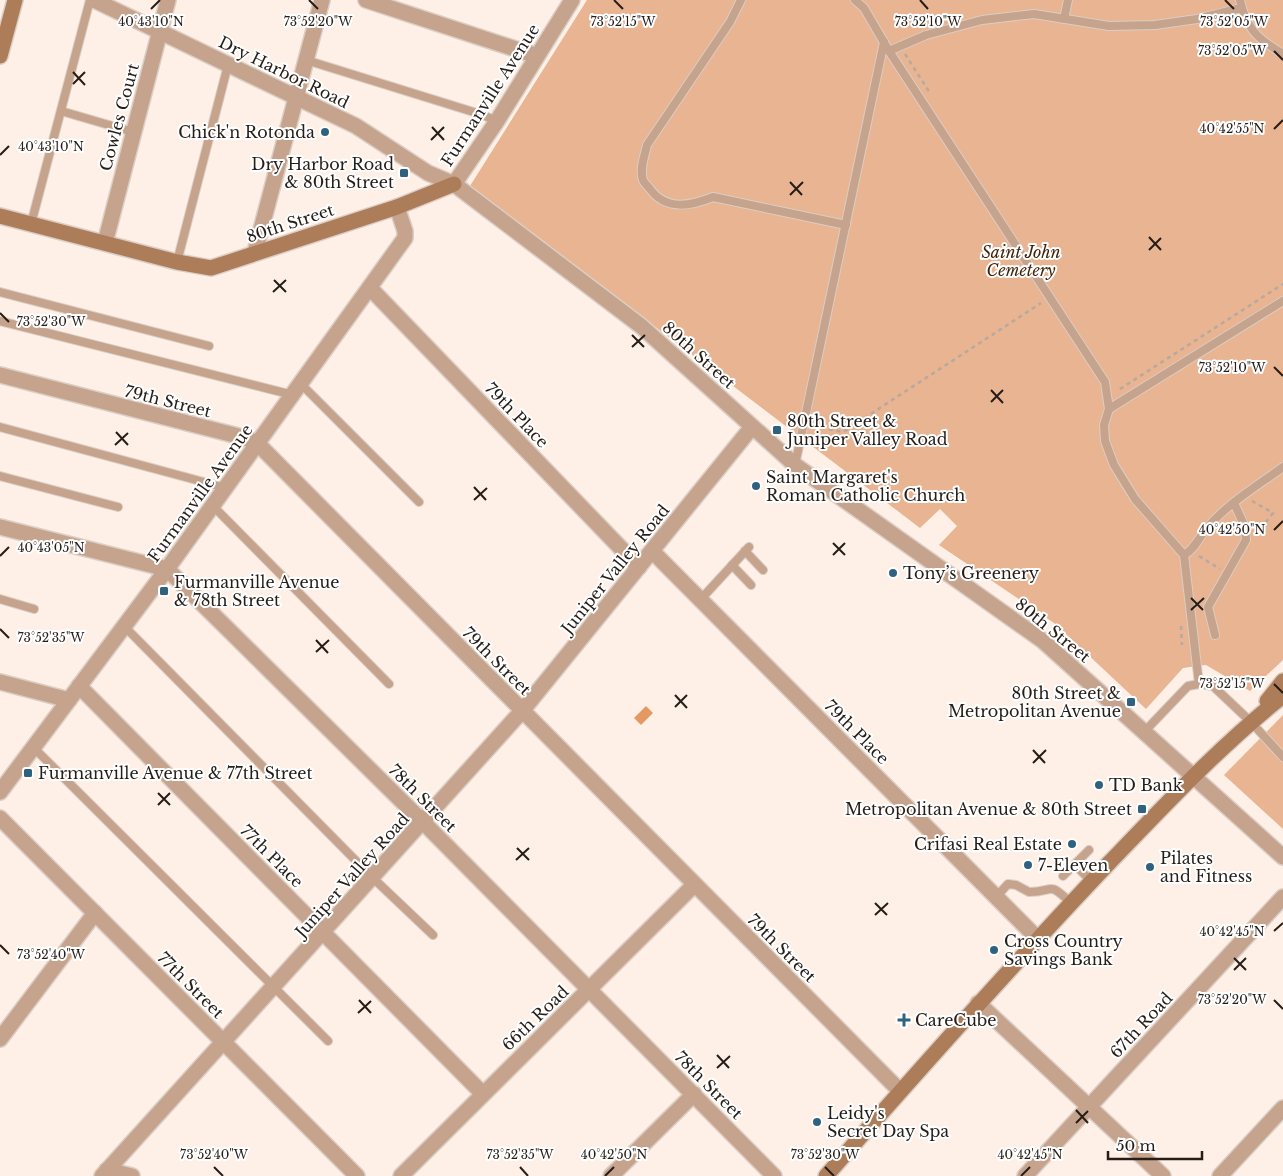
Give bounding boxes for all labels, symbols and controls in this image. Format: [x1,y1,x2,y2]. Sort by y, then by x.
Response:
text: 40°43'10"N [118,14,184,29]
text: 73°52'20"W [284,14,353,29]
text: 73°52'15"W [591,14,656,29]
text: 73°52'10"W [895,14,962,29]
text: 73°52'05"W [1200,14,1269,29]
street label: Furmanville Avenue [437,20,543,170]
street label: Dry Harbor Road [215,32,353,112]
text: 73°52'05"W [1198,43,1267,58]
street label: Cowles Court [95,61,143,173]
text: 40°42'55"N [1200,121,1265,136]
place label: Chick'n Rotonda [178,122,315,142]
marker: Chick'n Rotonda [319,126,331,138]
text: 40°43'10"N [18,139,84,154]
place label: Dry Harbor Road & 80th Street [251,154,394,192]
marker: Dry Harbor Road & 80th Street [398,167,410,179]
street label: 80th Street [244,199,336,247]
park label: Saint John Cemetery [981,242,1061,280]
text: 73°52'30"W [17,314,86,329]
street label: 80th Street [659,317,739,393]
text: 73°52'10"W [1199,360,1266,375]
street label: 79th Place [481,378,553,452]
street label: 79th Street [123,381,213,421]
place label: 80th Street & Juniper Valley Road [785,411,948,449]
street label: Furmanville Avenue [143,420,257,566]
marker: 80th Street & Juniper Valley Road [771,424,783,436]
place label: Saint Margaret's Roman Catholic Church [766,467,965,505]
marker: Saint Margaret's Roman Catholic Church [750,480,762,492]
street label: Juniper Valley Road [555,500,673,639]
text: 40°42'50"N [1199,522,1265,537]
text: 40°43'05"N [18,540,85,555]
place label: Tony’s Greenery [903,563,1040,583]
marker: Tony’s Greenery [887,567,899,579]
place label: Furmanville Avenue & 78th Street [174,572,340,610]
marker: Furmanville Avenue & 78th Street [158,585,170,597]
street label: 80th Street [1011,594,1095,666]
street label: 79th Street [459,623,535,699]
text: 73°52'35"W [18,630,85,645]
text: 73°52'15"W [1200,676,1265,691]
place label: 80th Street & Metropolitan Avenue [948,683,1121,721]
street label: 79th Place [821,696,893,768]
marker: 80th Street & Metropolitan Avenue [1125,696,1137,708]
street label: 78th Street [385,760,461,836]
place label: Furmanville Avenue & 77th Street [38,763,313,783]
marker: Furmanville Avenue & 77th Street [22,767,34,779]
place label: TD Bank [1109,775,1183,795]
marker: TD Bank [1093,779,1105,791]
place label: Metropolitan Avenue & 80th Street [845,799,1132,819]
marker: Metropolitan Avenue & 80th Street [1136,803,1148,815]
street label: Juniper Valley Road [290,809,413,943]
street label: 77th Place [236,820,308,892]
place label: Crifasi Real Estate [914,834,1062,854]
marker: Crifasi Real Estate [1066,838,1078,850]
place label: Pilates and Fitness [1160,848,1252,886]
place label: 7-Eleven [1038,855,1108,875]
marker: 7-Eleven [1022,859,1034,871]
marker: Pilates and Fitness [1144,861,1156,873]
street label: 79th Street [744,910,820,986]
text: 40°42'45"N [1200,924,1265,939]
place label: Cross Country Savings Bank [1004,931,1124,969]
marker: Cross Country Savings Bank [988,944,1000,956]
text: 73°52'40"W [17,947,86,962]
street label: 77th Street [154,948,228,1022]
street label: 66th Road [498,981,573,1055]
street label: 67th Road [1106,988,1177,1062]
text: 73°52'20"W [1198,992,1267,1007]
place label: CareCube [915,1010,997,1030]
marker: CareCube [897,1013,911,1027]
street label: 78th Street [671,1047,747,1123]
place label: Leidy's Secret Day Spa [827,1103,949,1141]
marker: Leidy's Secret Day Spa [811,1116,823,1128]
scale bar [1108,1128,1202,1160]
text: 50 m [1116,1136,1156,1155]
text: 73°52'40"W [180,1147,249,1162]
text: 73°52'35"W [487,1147,554,1162]
text: 40°42'50"N [581,1147,647,1162]
text: 73°52'30"W [791,1147,860,1162]
text: 40°42'45"N [998,1147,1063,1162]

